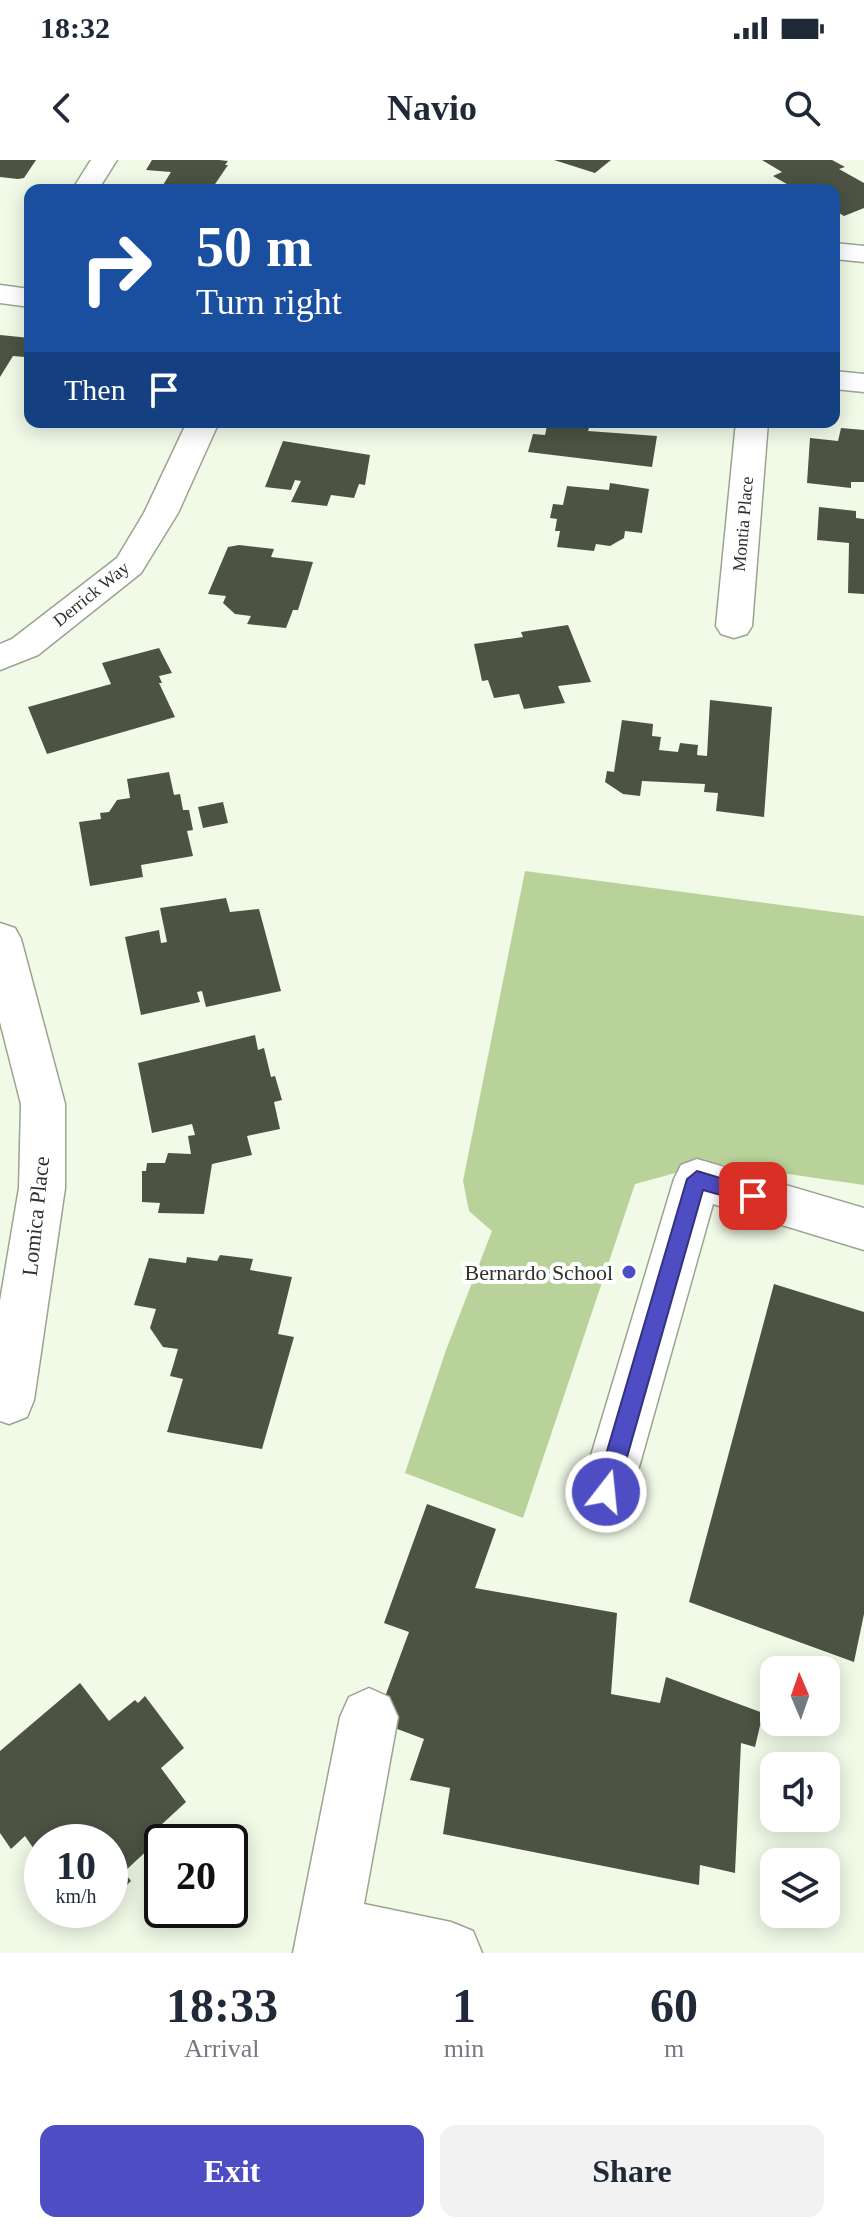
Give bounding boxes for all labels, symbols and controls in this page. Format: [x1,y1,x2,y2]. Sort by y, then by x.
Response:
text: 18:32 [40,11,110,44]
icon: back [40,86,84,130]
icon: search [780,86,824,130]
text: Navio [387,88,477,128]
icon: right [64,216,168,320]
text: 50 m [196,216,313,278]
text: Turn right [196,282,342,322]
icon: arrive [142,368,186,412]
text: Then [64,373,126,406]
street label: Montia Place [729,476,757,572]
street label: Derrick Way [49,557,133,631]
street label: Lomica Place [17,1155,54,1277]
pin [719,1162,787,1230]
icon: arrive [731,1174,775,1218]
place label: Bernardo School [465,1260,613,1285]
marker: Bernardo School [620,1263,638,1281]
position arrow [564,1450,648,1534]
north arrow [760,1656,840,1736]
map controls [760,1656,840,1928]
button: sound [760,1752,840,1832]
speed limit sign: 20 [144,1824,248,1928]
text: 10 [56,1843,96,1888]
button: layers [760,1848,840,1928]
text: km/h [55,1885,97,1907]
text: 18:33 [166,1979,278,2032]
text: 1 [452,1979,476,2032]
text: 60 [650,1979,698,2032]
text: Arrival [184,2034,259,2063]
text: min [444,2034,484,2063]
text: m [664,2034,684,2063]
button: Exit [40,2125,424,2217]
button: Share [440,2125,824,2217]

